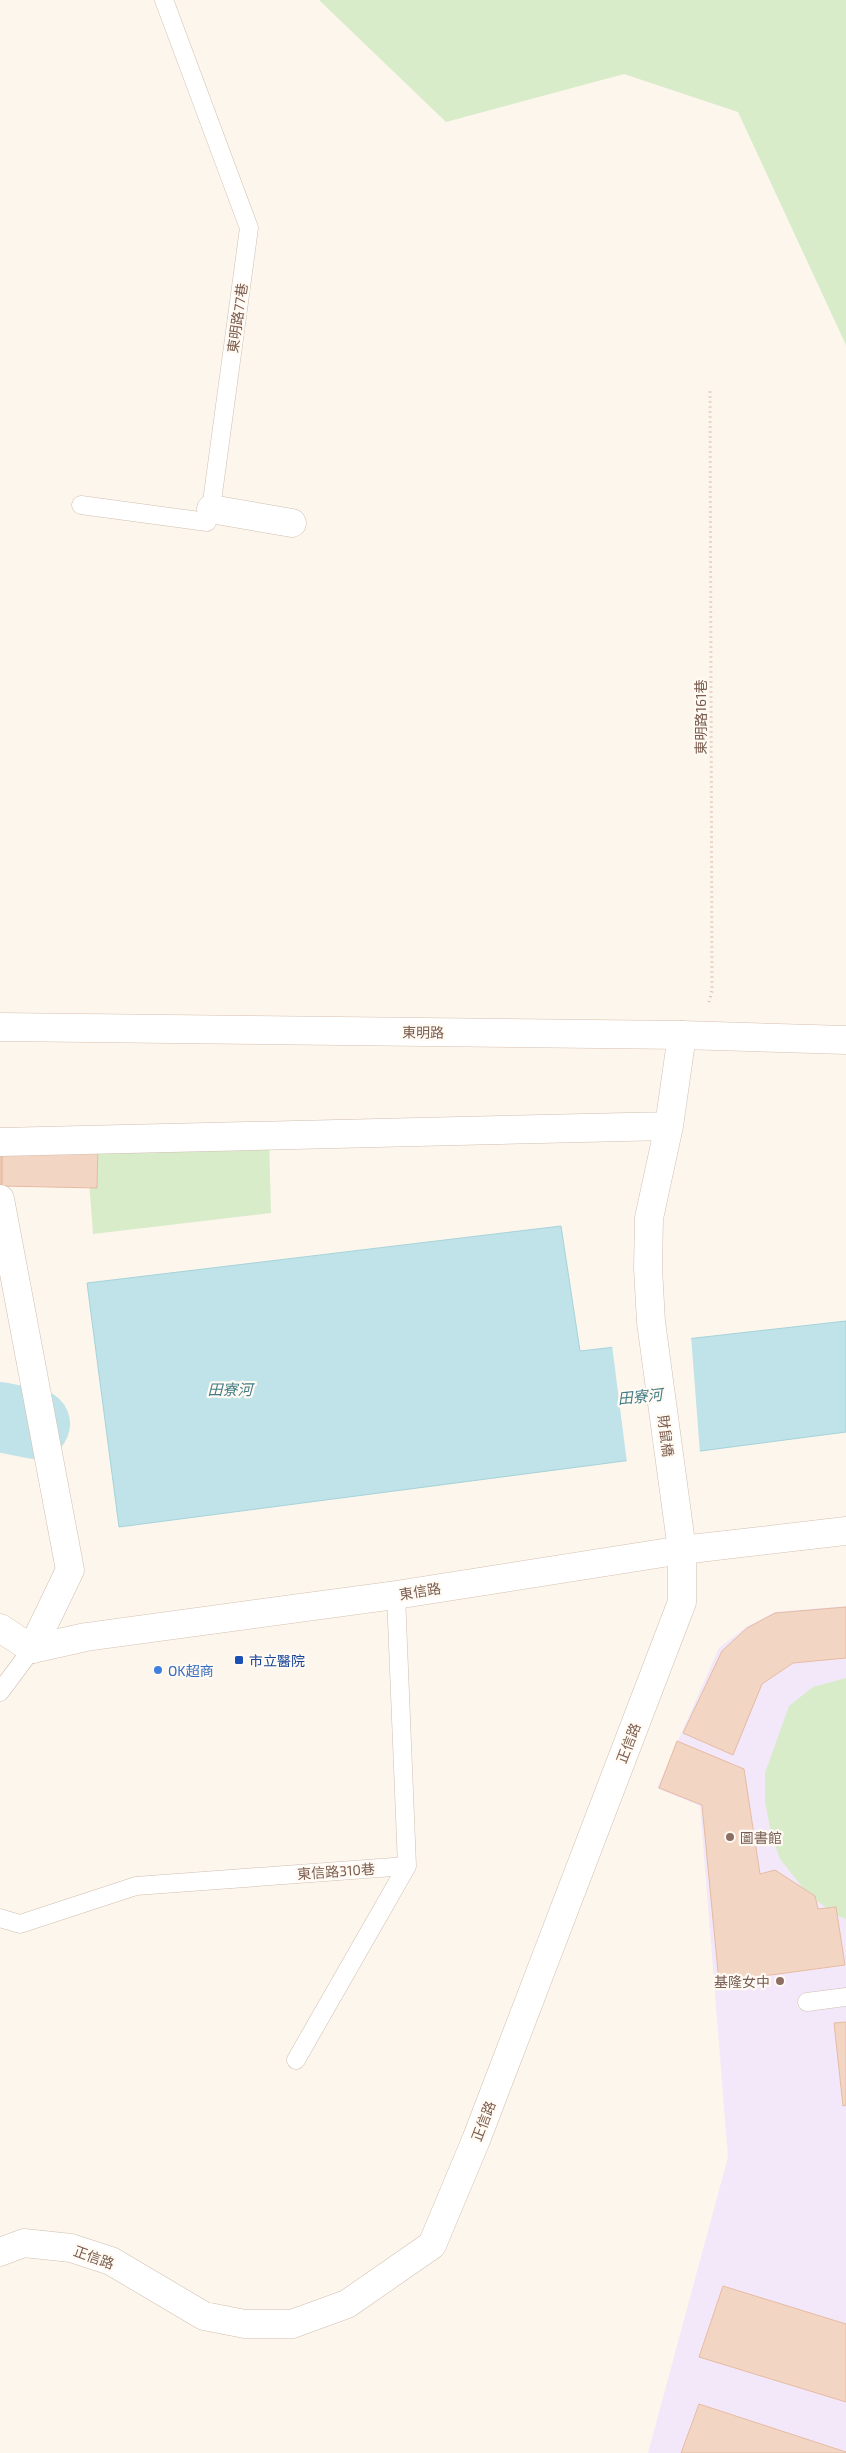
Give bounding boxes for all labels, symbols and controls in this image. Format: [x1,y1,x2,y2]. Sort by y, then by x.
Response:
street label: 東明路77巷 [224,282,250,354]
street label: 東明路161巷 [692,679,709,755]
street label: 東明路 [402,1023,444,1041]
water label: 田寮河 [207,1380,255,1398]
water label: 田寮河 [617,1384,666,1407]
street label: 財鼠橋 [655,1414,677,1458]
street label: 東信路 [398,1579,442,1603]
place label: 市立醫院 [249,1652,305,1669]
marker: 市立醫院 [233,1654,245,1666]
place label: OK超商 [168,1662,214,1679]
marker: OK超商 [152,1664,164,1676]
street label: 正信路 [613,1720,643,1766]
place label: 圖書館 [740,1829,782,1846]
marker: 圖書館 [724,1831,736,1843]
street label: 東信路310巷 [297,1860,375,1882]
place label: 基隆女中 [714,1973,770,1990]
marker: 基隆女中 [774,1975,786,1987]
street label: 正信路 [468,2098,498,2144]
street label: 正信路 [71,2242,117,2272]

